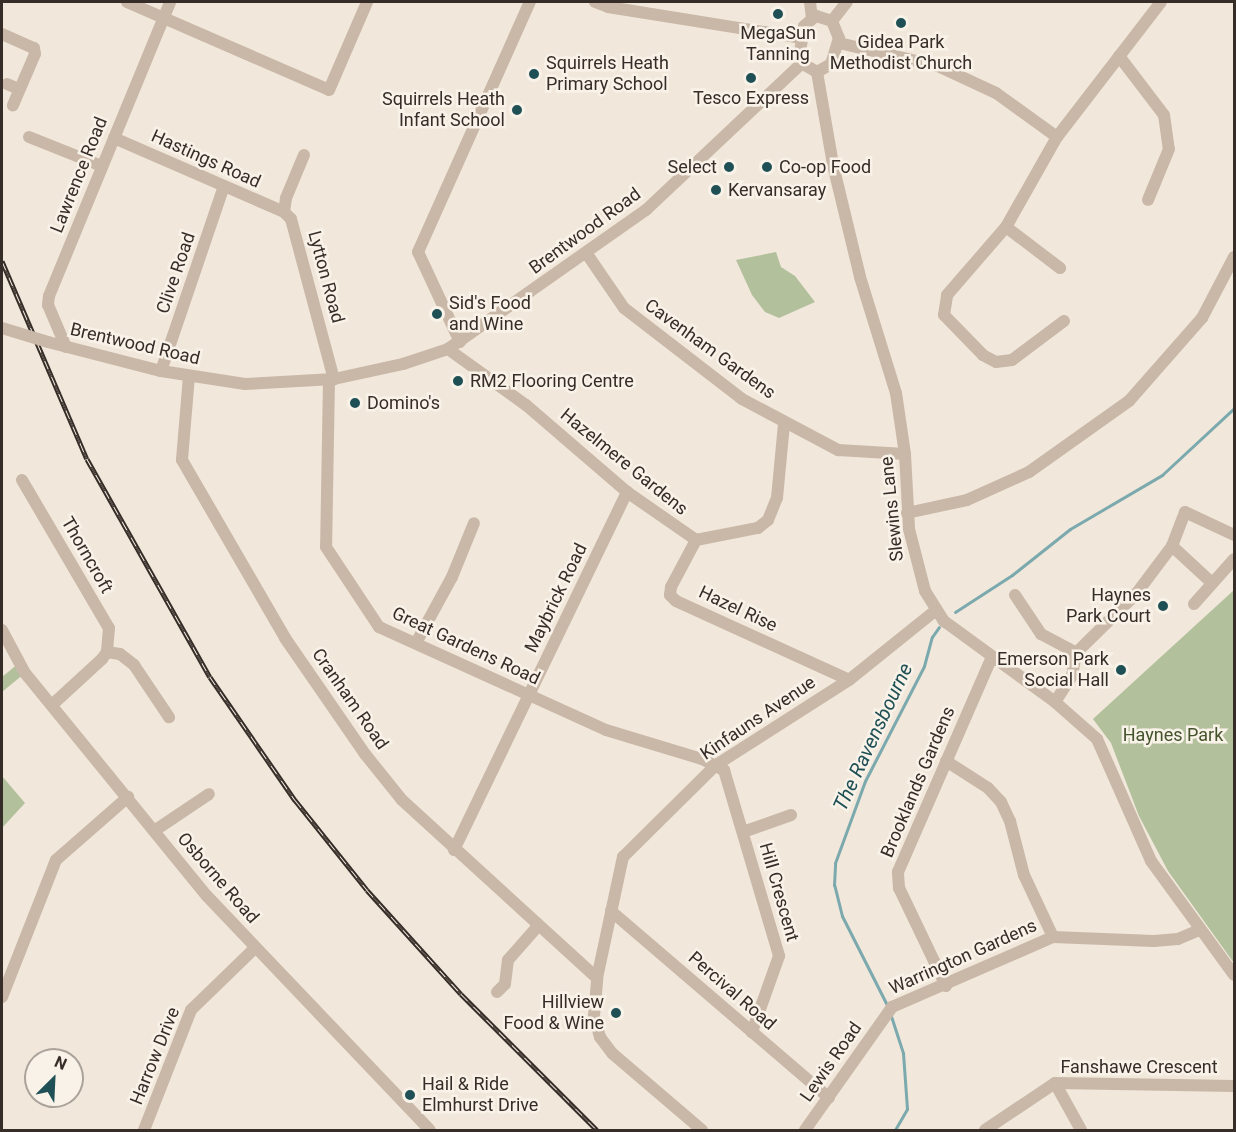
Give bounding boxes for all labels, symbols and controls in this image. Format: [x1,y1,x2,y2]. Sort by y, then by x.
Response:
marker: MegaSun Tanning [771,7,785,21]
marker: Gidea Park Methodist Church [894,16,908,30]
place label: MegaSun Tanning [740,23,816,66]
place label: Gidea Park Methodist Church [830,32,972,74]
place label: Squirrels Heath Primary School [546,53,669,96]
marker: Squirrels Heath Primary School [527,67,541,81]
marker: Tesco Express [744,71,758,85]
place label: Tesco Express [693,87,809,109]
place label: Squirrels Heath Infant School [382,89,505,132]
marker: Squirrels Heath Infant School [510,103,524,117]
street label: Lawrence Road [46,114,112,236]
street label: Hastings Road [148,125,264,193]
place label: Select [668,156,717,178]
place label: Co-op Food [779,156,871,178]
marker: Select [722,160,736,174]
marker: Co-op Food [760,160,774,174]
place label: Kervansaray [728,179,826,201]
street label: Brentwood Road [525,183,645,279]
marker: Kervansaray [709,183,723,197]
street label: Lytton Road [303,229,349,325]
street label: Clive Road [152,230,200,316]
place label: Sid's Food and Wine [449,293,531,336]
street label: Cavenham Gardens [640,294,780,404]
marker: Sid's Food and Wine [430,307,444,321]
street label: Brentwood Road [68,319,202,369]
place label: RM2 Flooring Centre [470,370,634,392]
marker: RM2 Flooring Centre [451,374,465,388]
place label: Domino's [367,392,440,414]
marker: Domino's [348,396,362,410]
street label: Hazelmere Gardens [556,404,692,520]
street label: Slewins Lane [876,456,908,562]
street label: Thorncroft [56,513,118,597]
street label: Maybrick Road [520,540,592,656]
street label: Hazel Rise [695,581,781,637]
place label: Haynes Park Court [1066,585,1151,628]
marker: Haynes Park Court [1156,599,1170,613]
street label: Great Gardens Road [389,602,543,690]
street label: Cranham Road [307,644,393,754]
place label: Emerson Park Social Hall [997,649,1109,692]
water label: The Ravensbourne [828,659,918,815]
marker: Emerson Park Social Hall [1114,663,1128,677]
street label: Kinfauns Avenue [696,672,820,764]
street label: Brooklands Gardens [876,703,960,861]
park label: Haynes Park [1123,724,1223,746]
street label: Osborne Road [173,828,263,928]
street label: Hill Crescent [755,840,803,944]
street label: Warrington Gardens [886,915,1040,999]
street label: Percival Road [684,947,780,1035]
place label: Hillview Food & Wine [504,992,604,1034]
street label: Harrow Drive [126,1004,184,1108]
marker: Hillview Food & Wine [609,1006,623,1020]
street label: Lewis Road [796,1018,866,1106]
north arrow [24,1048,84,1108]
text: N [52,1052,70,1074]
street label: Fanshawe Crescent [1060,1056,1218,1078]
place label: Hail & Ride Elmhurst Drive [422,1074,538,1116]
marker: Hail & Ride Elmhurst Drive [403,1088,417,1102]

